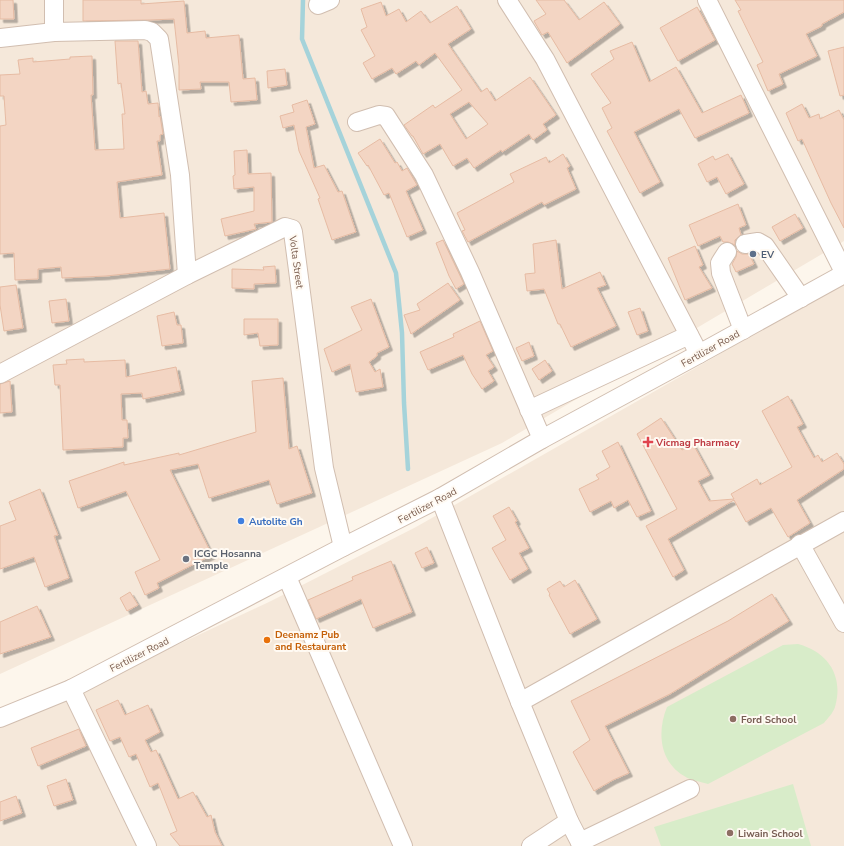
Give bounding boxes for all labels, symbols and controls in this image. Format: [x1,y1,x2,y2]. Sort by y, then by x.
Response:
street label: Volta Street [285,234,307,290]
place label: EV [761,248,775,262]
marker: EV [748,249,758,259]
street label: Fertilizer Road [679,327,742,371]
place label: Vicmag Pharmacy [655,436,740,450]
marker: Vicmag Pharmacy [643,437,653,447]
street label: Fertilizer Road [396,484,460,527]
place label: Autolite Gh [249,515,303,529]
marker: Autolite Gh [236,516,246,526]
place label: ICGC Hosanna Temple [194,547,261,573]
marker: ICGC Hosanna Temple [181,554,191,564]
place label: Deenamz Pub and Restaurant [275,628,346,654]
street label: Fertilizer Road [107,634,172,676]
marker: Deenamz Pub and Restaurant [262,635,272,645]
place label: Ford School [741,713,797,727]
marker: Ford School [728,714,738,724]
place label: Liwain School [738,827,804,841]
marker: Liwain School [725,828,735,838]

